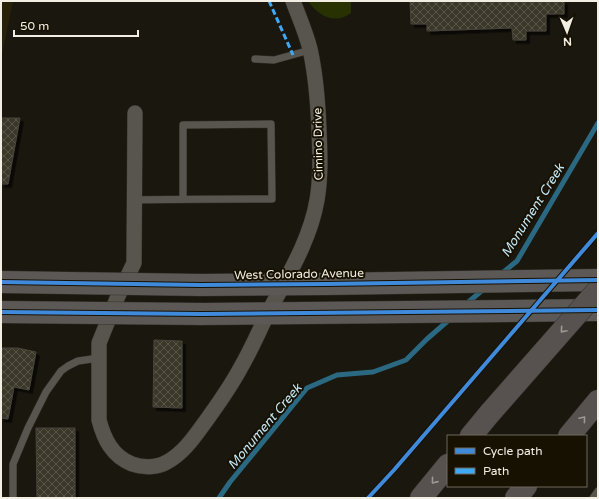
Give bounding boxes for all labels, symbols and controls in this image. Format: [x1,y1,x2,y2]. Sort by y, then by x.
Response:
scale bar [14,12,138,38]
north arrow [547,12,587,52]
text: 50 m [20,19,49,33]
text: N [563,35,572,48]
street label: Cimino Drive [310,107,326,180]
water label: Monument Creek [498,160,568,260]
street label: West Colorado Avenue [234,266,364,282]
one-way arrow [560,325,568,333]
water label: Monument Creek [224,380,306,473]
one-way arrow [579,416,586,423]
legend [447,435,587,487]
text: Cycle path [483,444,542,458]
text: Path [483,464,509,478]
one-way arrow [432,477,439,484]

